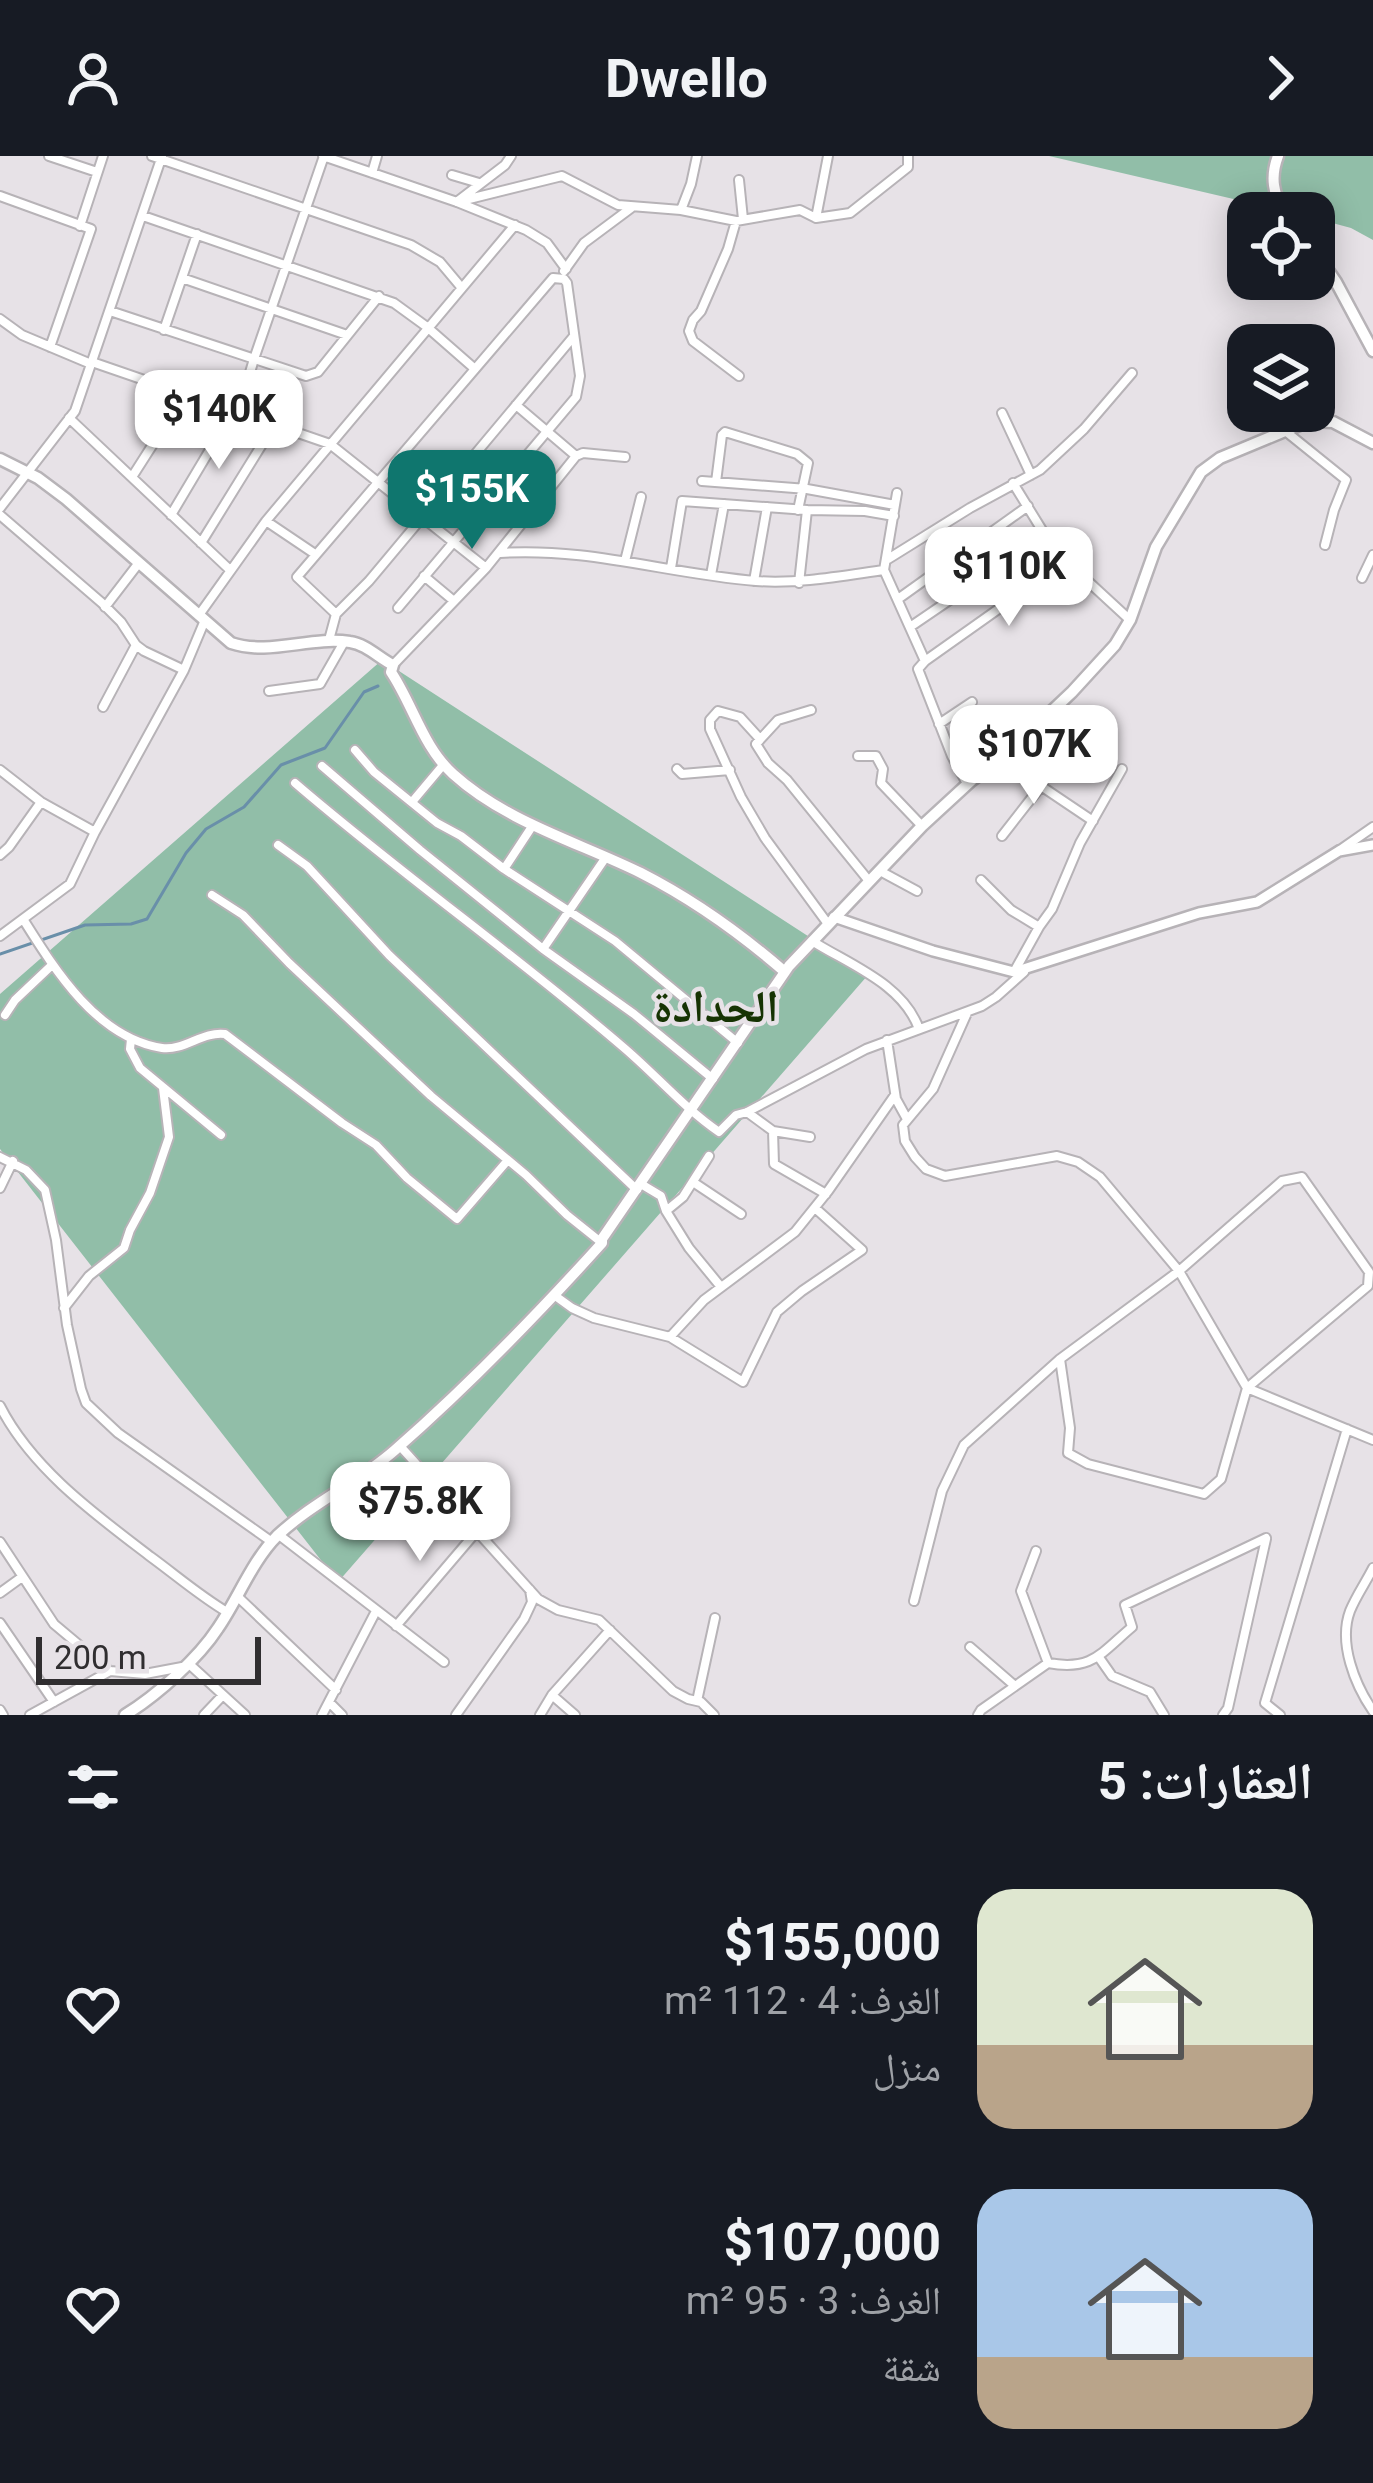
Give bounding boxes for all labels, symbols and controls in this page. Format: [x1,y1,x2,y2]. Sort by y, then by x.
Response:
icon: person [60,45,126,111]
icon: forward [1247,45,1313,111]
text: Dwello [605,47,768,110]
map controls [1227,192,1335,432]
button: locate [1227,192,1335,300]
button: layers [1227,324,1335,432]
pin: $140K [135,370,303,472]
text: $140K [162,386,276,432]
pin: $155K [388,450,556,552]
text: $155K [415,466,529,512]
pin: $110K [925,527,1093,629]
text: $110K [952,543,1066,589]
pin: $107K [950,705,1118,807]
text: $107K [977,721,1091,767]
district label: الحدادة [653,980,779,1033]
pin: $75.8K [322,1462,518,1564]
text: $75.8K [357,1478,483,1524]
scale bar [36,1631,261,1684]
text: 200 m [54,1638,147,1677]
text: العقارات: 5 [1098,1752,1313,1811]
icon: filters [60,1754,126,1820]
text: $155,000 [724,1913,941,1972]
icon: home [1073,1937,1217,2081]
icon: heart [60,1976,126,2042]
text: الغرف: 4 · 112 m² [664,1978,941,2024]
text: منزل [873,2045,941,2091]
text: $107,000 [724,2213,941,2272]
icon: home [1073,2237,1217,2381]
icon: heart [60,2276,126,2342]
text: الغرف: 3 · 95 m² [686,2278,941,2324]
text: شقة [883,2345,941,2391]

